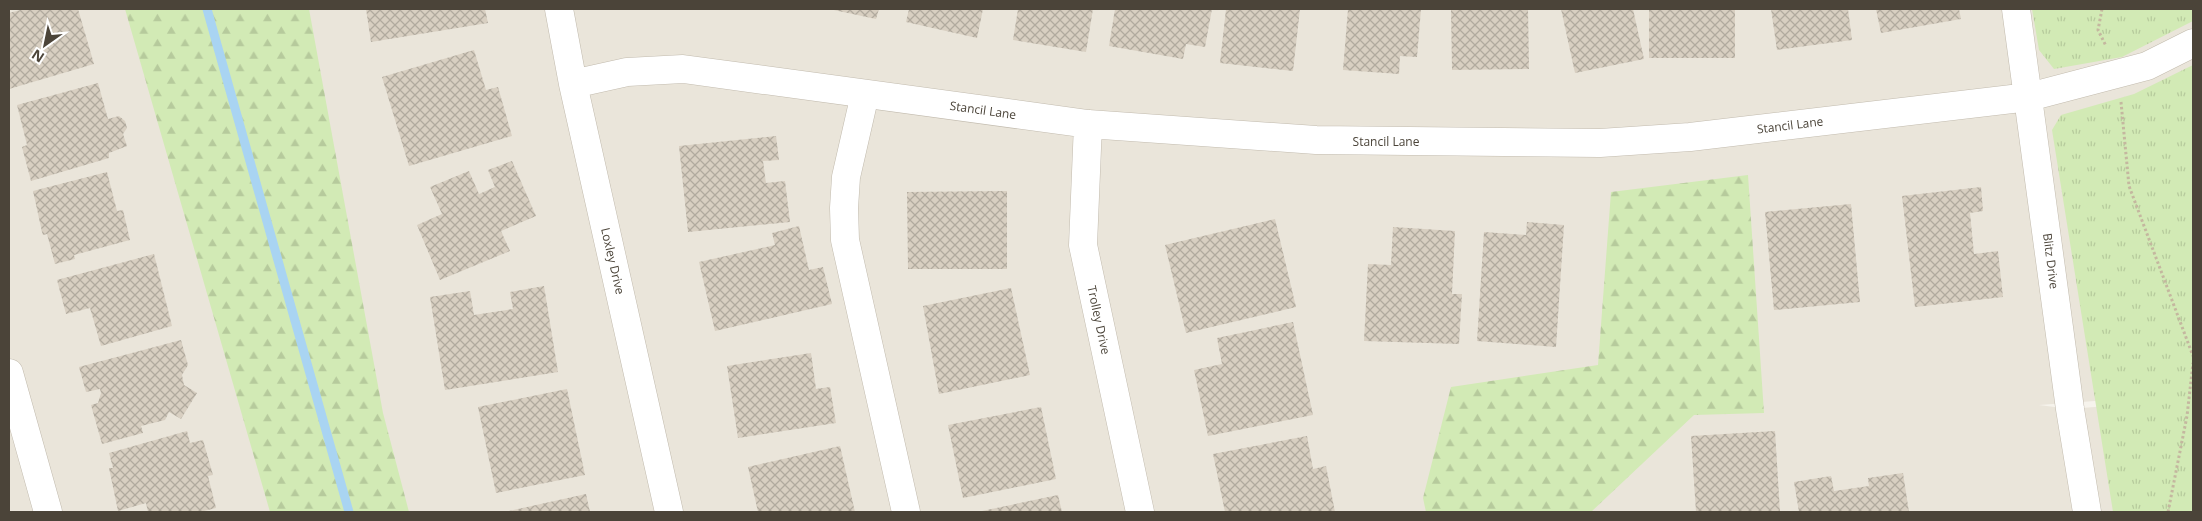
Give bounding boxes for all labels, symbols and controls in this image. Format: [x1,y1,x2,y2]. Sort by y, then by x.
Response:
north arrow [20,20,70,70]
text: N [28,45,48,67]
street label: Stancil Lane [949,97,1018,123]
street label: Stancil Lane [1756,112,1824,138]
street label: Stancil Lane [1353,133,1420,150]
street label: Loxley Drive [597,226,629,296]
street label: Blitz Drive [2039,232,2063,290]
street label: Trolley Drive [1083,284,1115,356]

